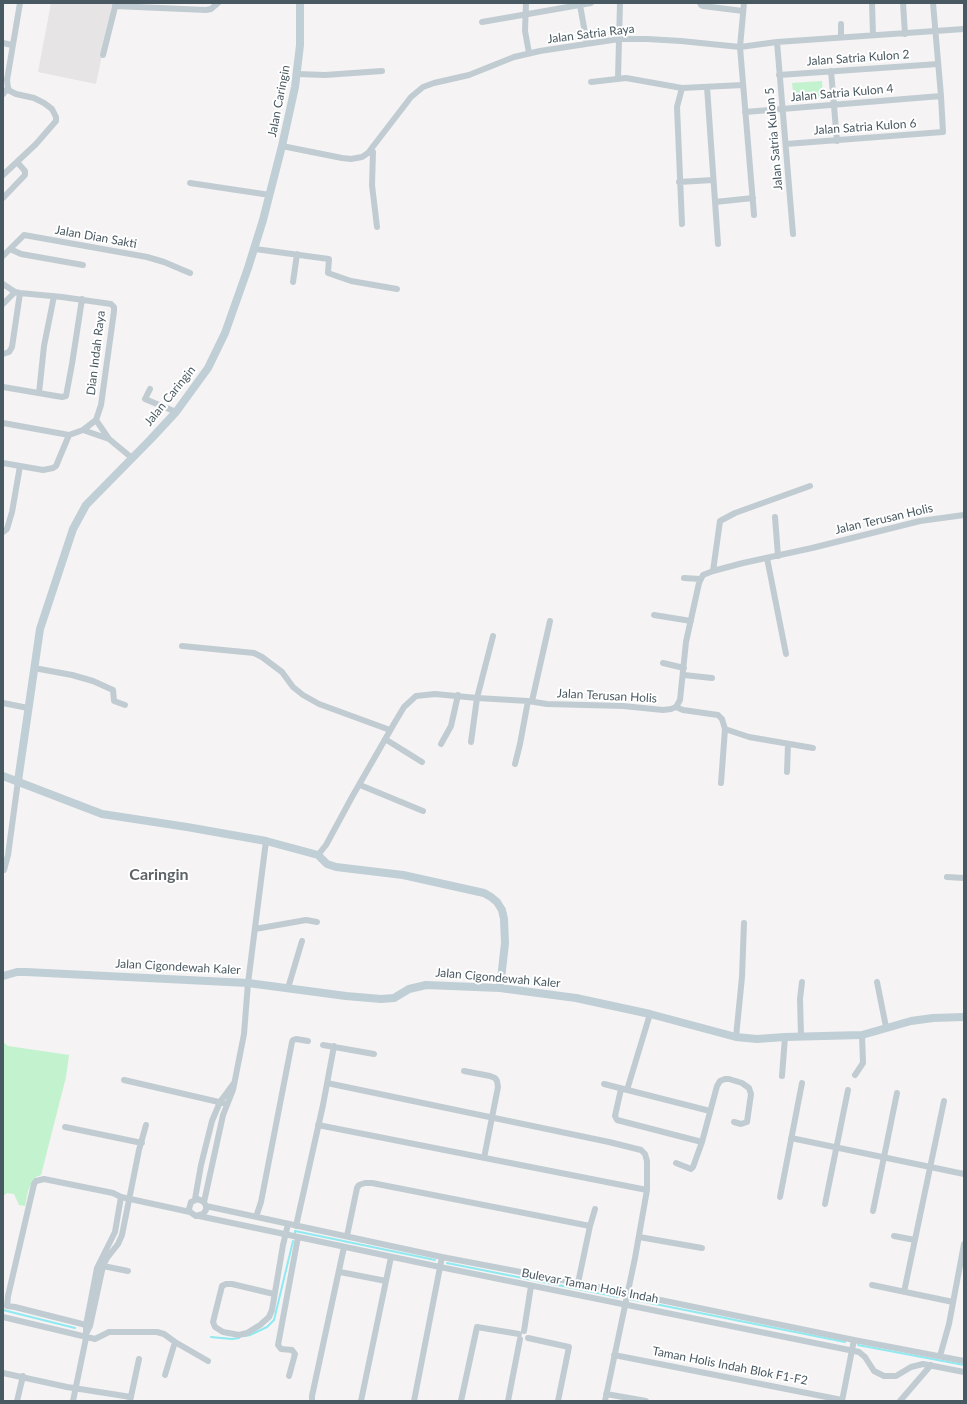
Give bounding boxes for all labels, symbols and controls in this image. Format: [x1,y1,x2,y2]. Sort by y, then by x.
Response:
street label: Jalan Satria Raya [547,22,635,46]
street label: Jalan Satria Kulon 2 [806,47,910,69]
street label: Jalan Caringin [265,64,293,138]
street label: Jalan Satria Kulon 4 [790,81,894,105]
street label: Jalan Satria Kulon 5 [762,87,786,191]
street label: Jalan Satria Kulon 6 [813,116,917,138]
street label: Jalan Dian Sakti [54,223,138,251]
street label: Dian Indah Raya [84,310,108,396]
street label: Jalan Caringin [141,363,199,429]
street label: Jalan Terusan Holis [834,501,934,537]
street label: Jalan Terusan Holis [557,686,657,706]
district label: Caringin [129,865,189,885]
street label: Jalan Cigondewah Kaler [115,957,241,977]
street label: Jalan Cigondewah Kaler [435,965,561,991]
street label: Bulevar Taman Holis Indah [520,1266,660,1306]
street label: Taman Holis Indah Blok F1-F2 [651,1344,809,1388]

